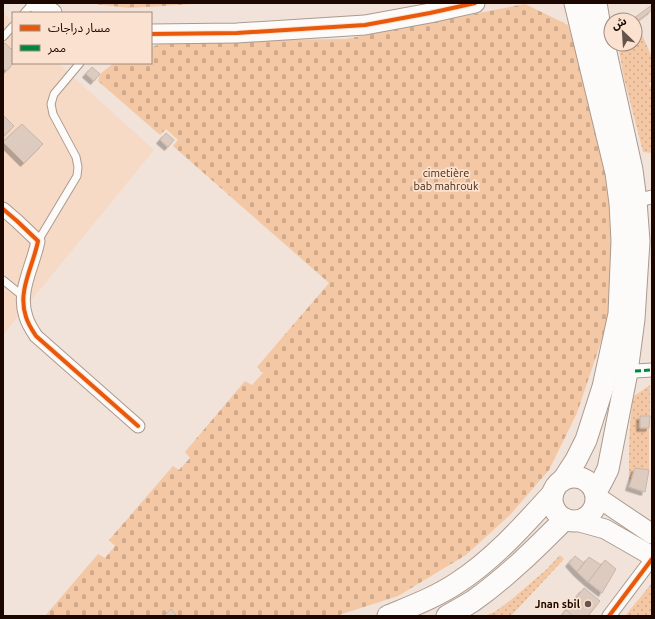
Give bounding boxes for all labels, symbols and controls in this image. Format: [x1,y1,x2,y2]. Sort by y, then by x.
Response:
legend [12,12,152,64]
north arrow [603,12,643,52]
text: ش [609,14,629,32]
text: مسار دراجات [48,21,110,35]
text: ممر [47,41,66,55]
park label: cimetière bab mahrouk [414,167,479,192]
place label: Jnan sbil [535,598,581,610]
marker: Jnan sbil [583,599,593,609]

